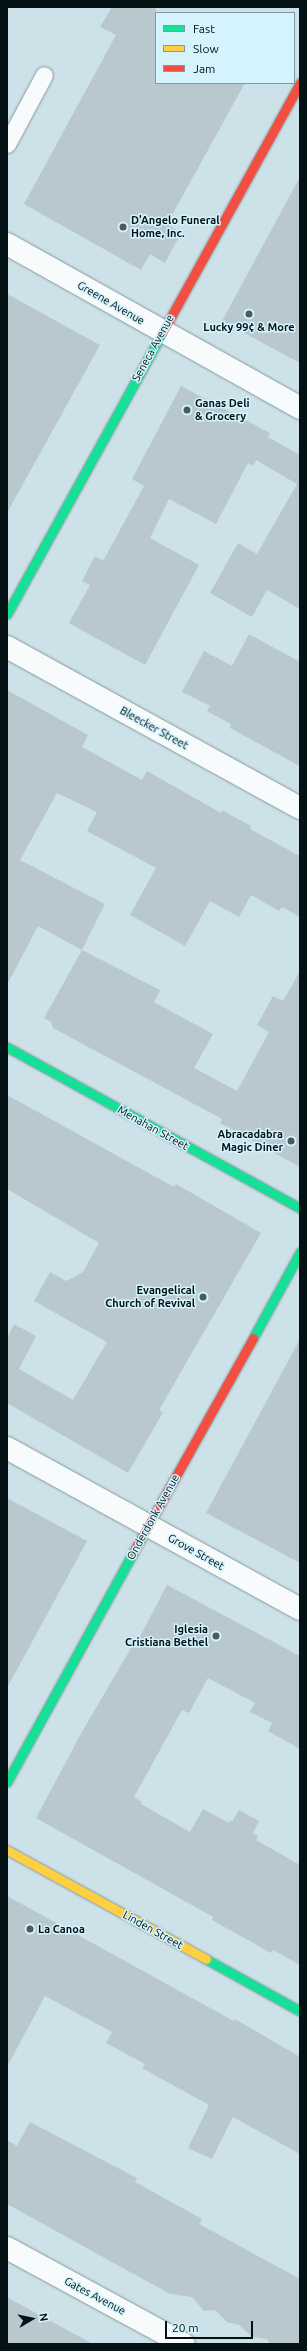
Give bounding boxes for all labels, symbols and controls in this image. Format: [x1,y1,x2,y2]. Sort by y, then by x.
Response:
legend [155,12,295,84]
text: Fast [193,22,215,35]
text: Slow [193,42,219,55]
text: Jam [193,62,215,75]
place label: D'Angelo Funeral Home, Inc. [131,214,220,240]
marker: D'Angelo Funeral Home, Inc. [118,222,128,232]
street label: Greene Avenue [75,278,147,328]
marker: Lucky 99¢ & More [244,309,254,319]
street label: Seneca Avenue [129,312,177,384]
place label: Lucky 99¢ & More [203,320,295,334]
place label: Ganas Deli & Grocery [195,397,250,423]
marker: Ganas Deli & Grocery [182,405,192,415]
street label: Bleecker Street [118,704,190,752]
street label: Menahan Street [115,1103,191,1153]
place label: Abracadabra Magic Diner [218,1128,283,1154]
marker: Abracadabra Magic Diner [286,1136,296,1146]
place label: Evangelical Church of Revival [105,1284,195,1310]
marker: Evangelical Church of Revival [198,1292,208,1302]
street label: Onderdonk Avenue [124,1472,182,1562]
street label: Grove Street [165,1531,227,1573]
place label: Iglesia Cristiana Bethel [125,1623,208,1649]
marker: Iglesia Cristiana Bethel [211,1631,221,1641]
street label: Linden Street [121,1908,185,1952]
place label: La Canoa [38,1922,85,1936]
marker: La Canoa [25,1924,35,1934]
street label: Gates Avenue [62,2274,128,2318]
north arrow [12,2299,52,2339]
text: N [37,2312,50,2322]
scale bar [167,2313,255,2339]
text: 20 m [172,2321,199,2334]

